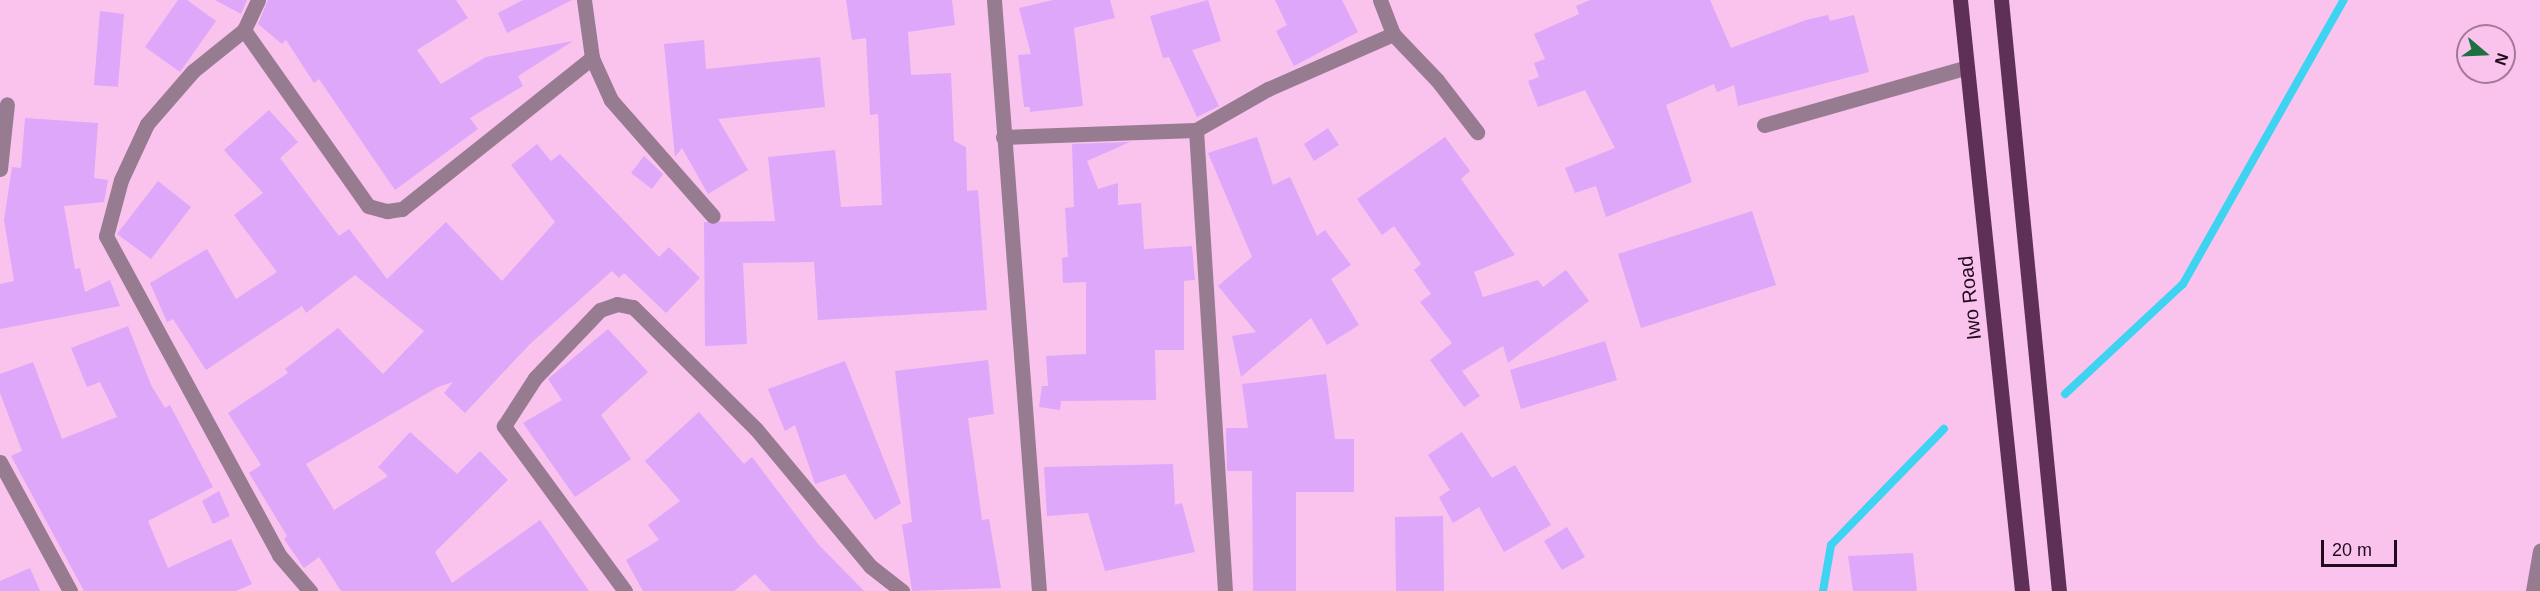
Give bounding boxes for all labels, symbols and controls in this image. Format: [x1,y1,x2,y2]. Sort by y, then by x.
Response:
north arrow [2456,24,2516,84]
text: N [2492,51,2512,68]
street label: Iwo Road [1954,255,1986,341]
scale bar [2324,528,2400,566]
text: 20 m [2332,540,2372,560]

